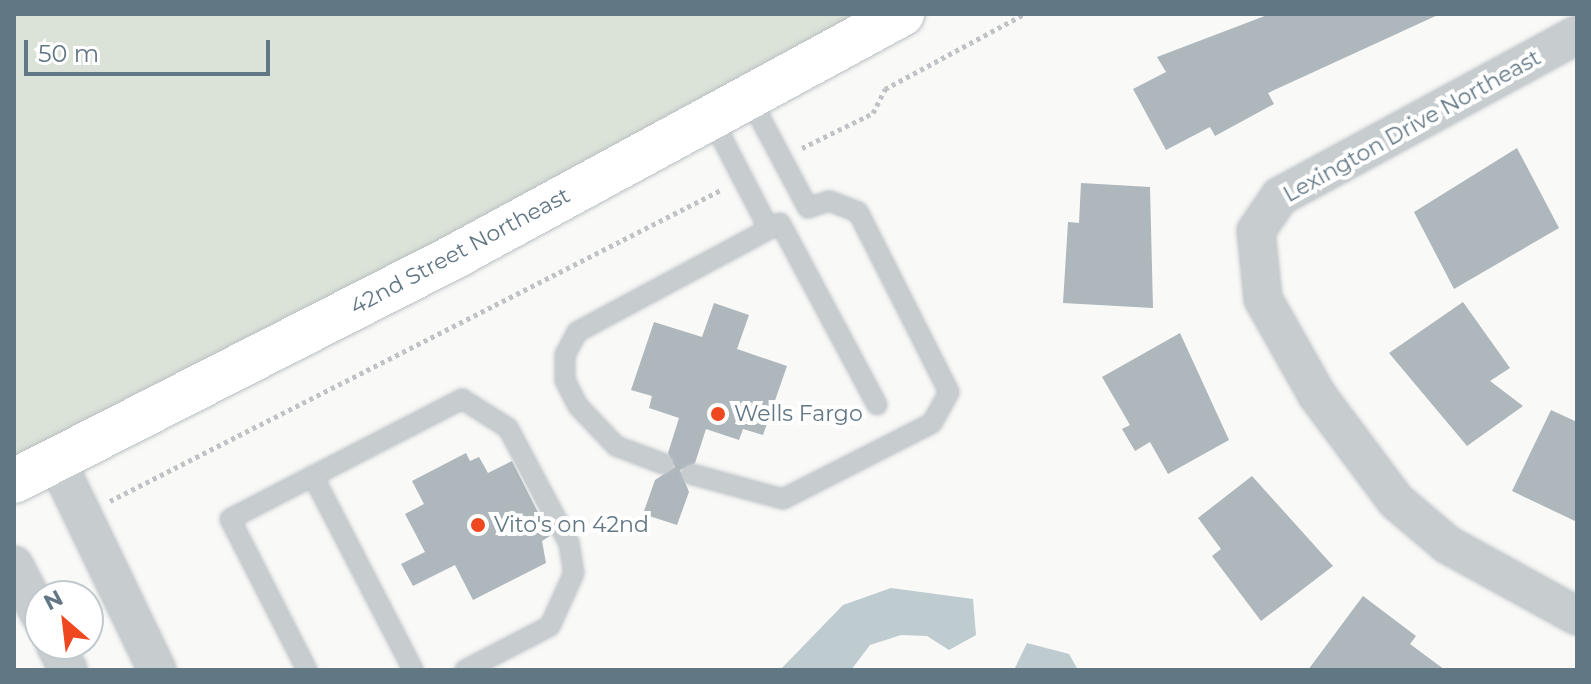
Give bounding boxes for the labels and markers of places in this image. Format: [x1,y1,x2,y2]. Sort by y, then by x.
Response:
place label: Wells Fargo [734,401,863,427]
marker: Wells Fargo [709,405,727,423]
place label: Vito's on 42nd [494,512,649,538]
marker: Vito's on 42nd [469,516,487,534]

